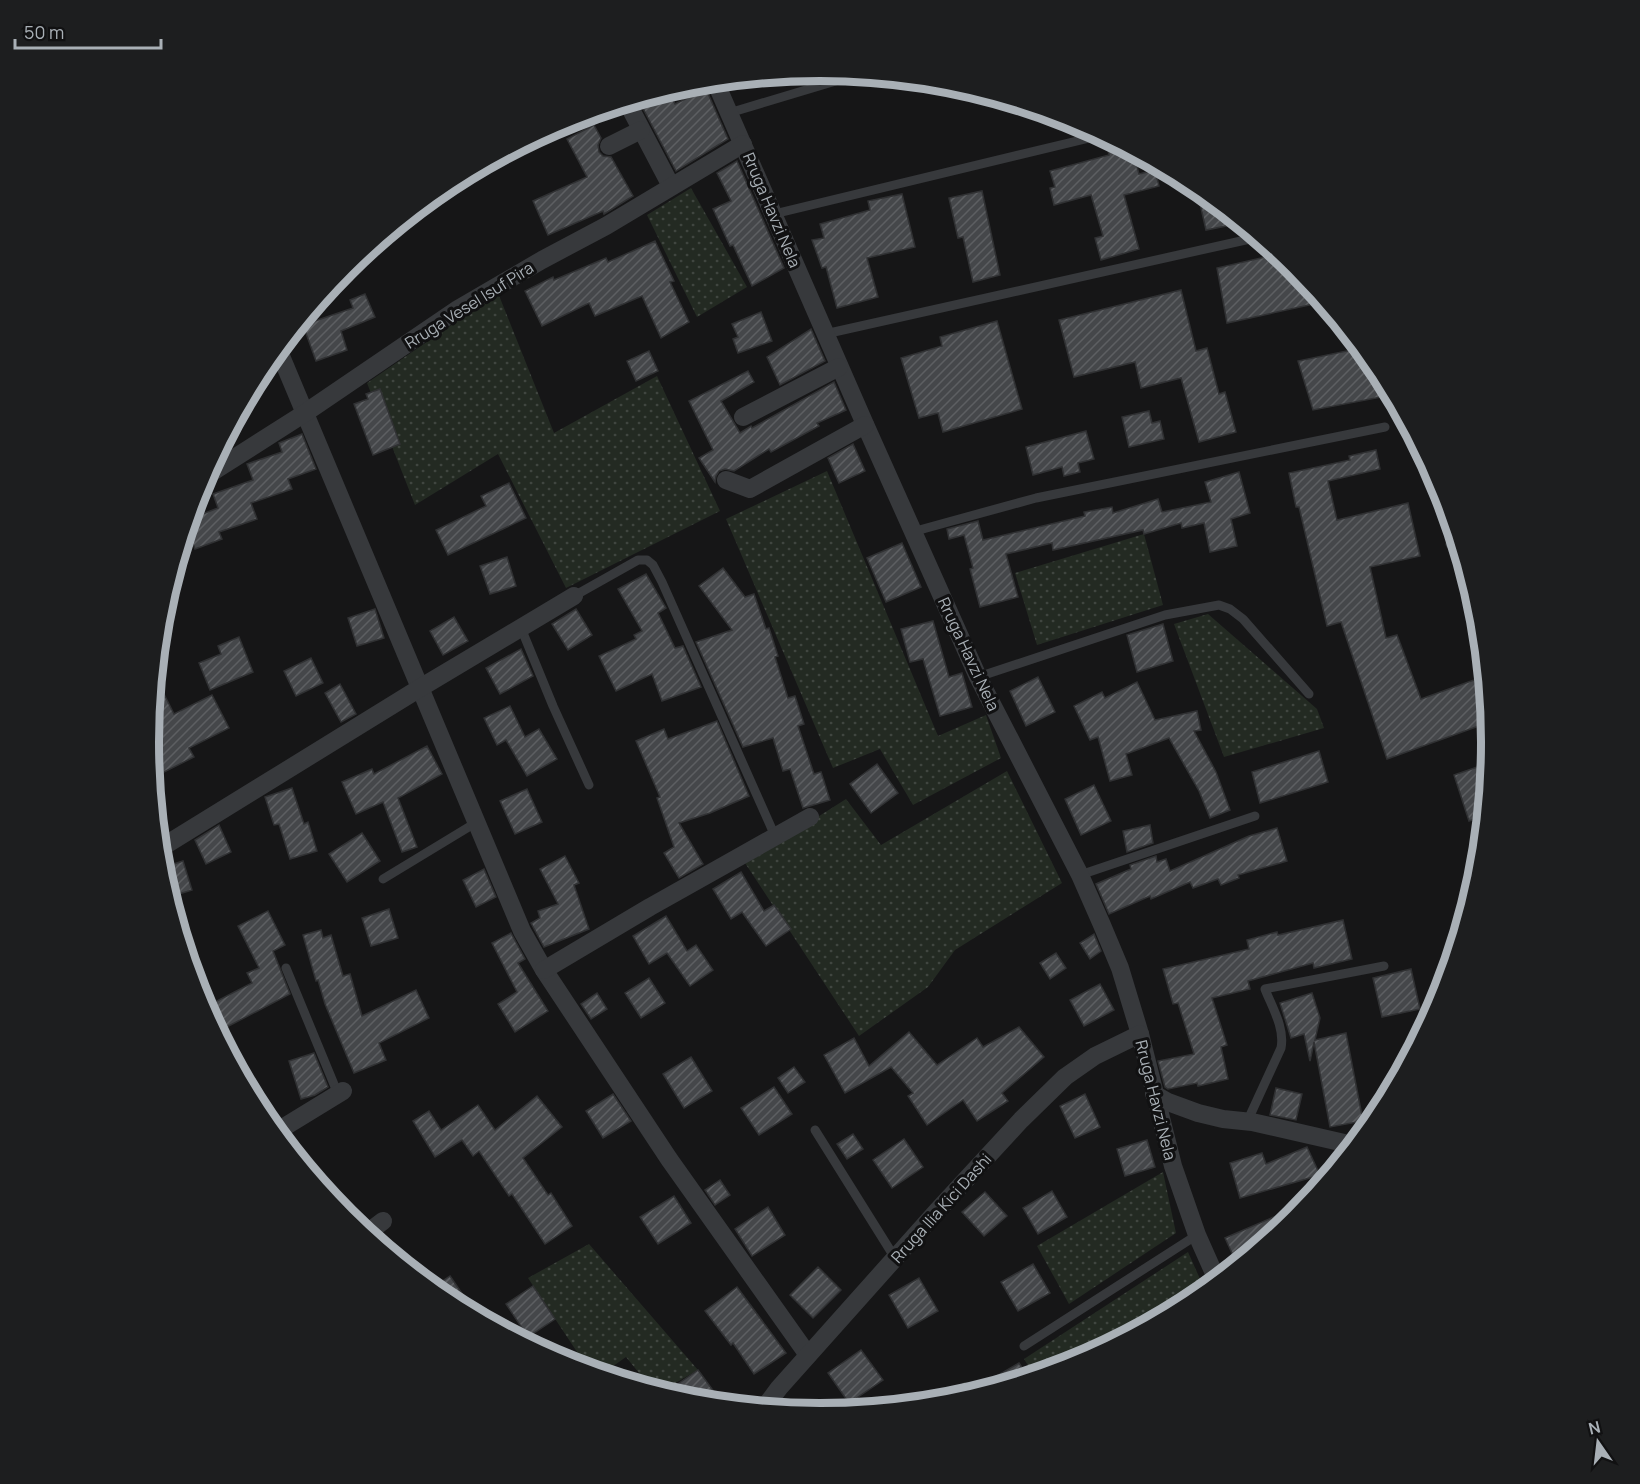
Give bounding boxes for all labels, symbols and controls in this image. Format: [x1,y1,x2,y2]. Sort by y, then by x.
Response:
scale bar [15,12,160,50]
text: 50 m [24,20,64,44]
street label: Rruga Havzi Nela [738,149,806,271]
street label: Rruga Vesel Isuf Pira [400,256,538,354]
street label: Rruga Havzi Nela [933,594,1005,714]
street label: Rruga Havzi Nela [1130,1038,1182,1162]
street label: Rruga Ilia Kici Dashi [886,1149,996,1267]
north arrow [1568,1412,1628,1472]
text: N [1586,1415,1603,1440]

